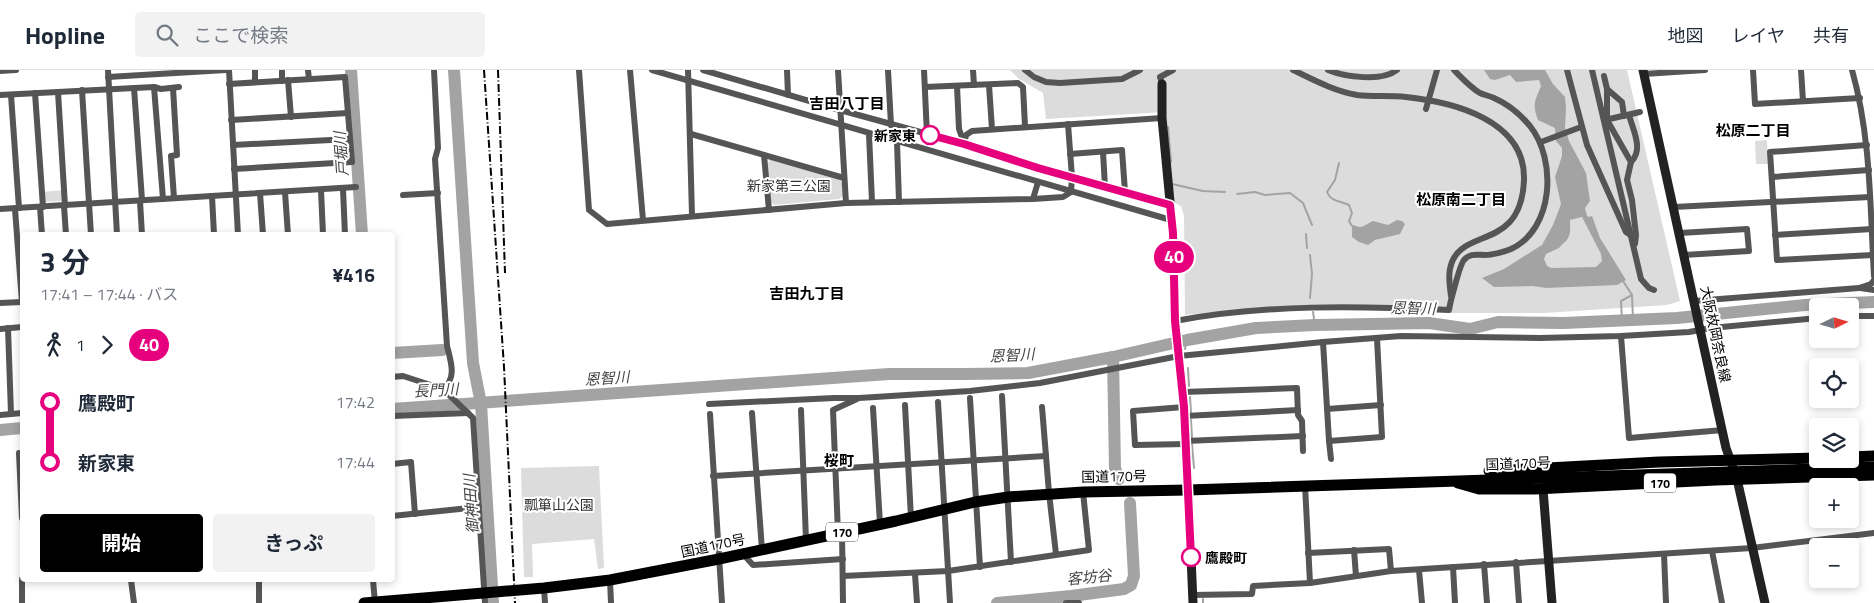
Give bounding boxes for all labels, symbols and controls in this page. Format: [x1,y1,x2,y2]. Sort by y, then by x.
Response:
search box [135,12,485,57]
text: Hopline [25,17,105,53]
text: ここで検索 [193,20,288,49]
icon: search [153,21,181,49]
text: 地図 [1668,22,1704,49]
text: レイヤ [1732,22,1785,49]
text: 共有 [1813,22,1849,49]
district label: 吉田八丁目 [809,92,885,115]
district label: 松原二丁目 [1715,119,1791,142]
place label: 新家東 [874,125,916,146]
marker: 新家東 [920,125,940,145]
water label: 戸堀川 [328,129,354,177]
park label: 新家第三公園 [747,175,831,196]
district label: 松原南二丁目 [1416,188,1506,211]
text: 3 分 [40,240,90,283]
line badge: 40 [1152,241,1196,273]
text: 40 [1164,243,1184,270]
text: ¥416 [332,260,375,289]
text: 17:41 – 17:44 · バス [40,282,178,306]
district label: 吉田九丁目 [769,282,845,305]
street label: 大阪枚岡奈良線 [1696,284,1736,384]
water label: 恩智川 [1390,296,1438,320]
north arrow [1809,298,1859,348]
map controls [1809,298,1859,588]
icon: walk [40,331,68,359]
icon: forward [93,331,121,359]
text: 40 [139,331,159,358]
text: 1 [76,333,85,357]
water label: 恩智川 [989,342,1037,368]
button: locate [1809,358,1859,408]
water label: 恩智川 [584,365,632,391]
water label: 長門川 [413,377,461,403]
text: 鷹殿町 [78,388,135,417]
text: 17:42 [336,390,375,414]
button: layers [1809,418,1859,468]
text: 新家東 [78,448,135,477]
district label: 桜町 [824,449,854,472]
text: 17:44 [336,450,375,474]
street label: 国道170号 [1485,451,1551,475]
street label: 国道170号 [1081,465,1147,487]
water label: 御神田川 [457,471,485,535]
road number: 170 [1644,473,1676,492]
button: + [1809,478,1859,528]
park label: 瓢箪山公園 [524,494,594,515]
button: 開始 [40,514,203,572]
button: きっぷ [213,514,375,572]
road number: 170 [826,522,858,542]
street label: 国道170号 [679,528,747,562]
button: − [1809,538,1859,588]
marker: 鷹殿町 [1181,547,1201,567]
place label: 鷹殿町 [1205,547,1247,568]
water label: 客坊谷 [1065,563,1115,591]

